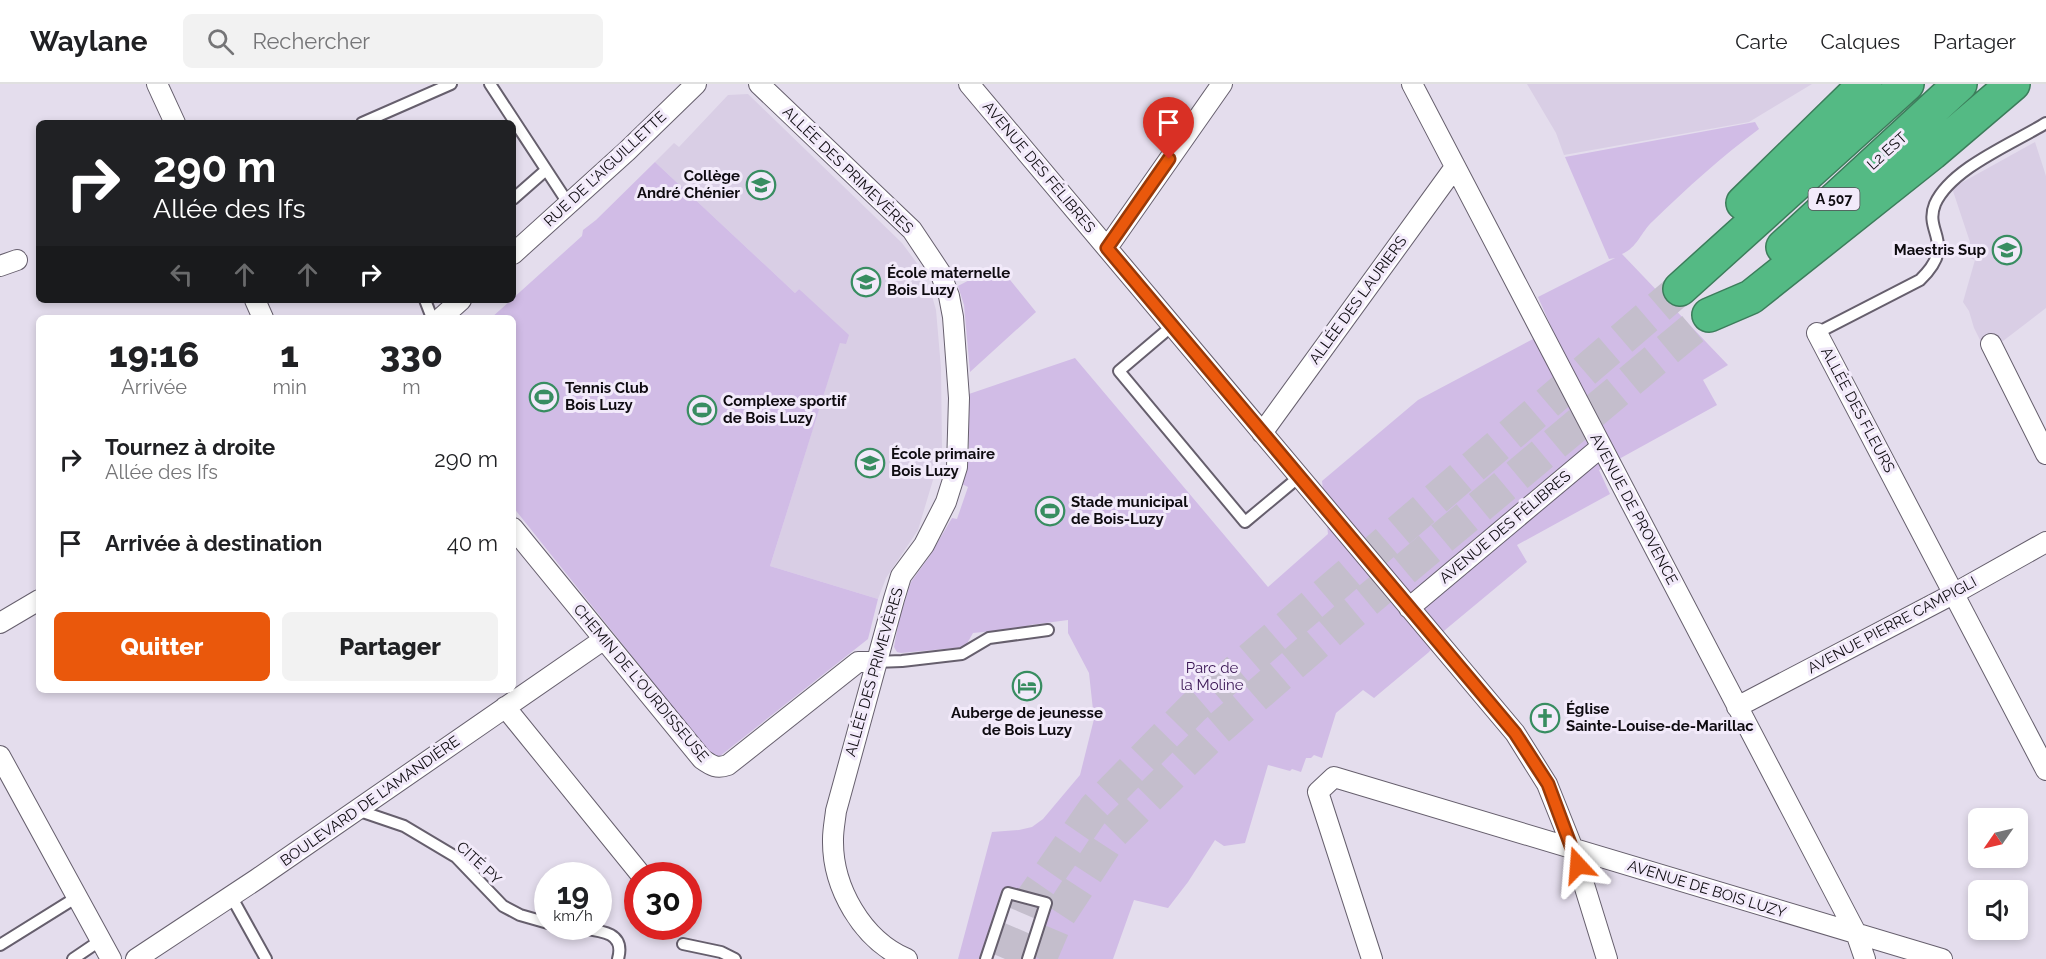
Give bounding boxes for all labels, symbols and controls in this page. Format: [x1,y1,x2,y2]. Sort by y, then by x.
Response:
search box [183,14,603,68]
text: Waylane [30,25,147,58]
icon: search [204,25,237,58]
text: Rechercher [252,28,370,54]
text: Carte [1735,29,1788,54]
text: Calques [1821,29,1900,54]
text: Partager [1933,29,2016,54]
pin [1143,97,1194,159]
street label: AVENUE DES FÉLIBRES [979,98,1099,236]
street label: ALLÉE DES PRIMEVÈRES [779,103,917,237]
icon: arrive [1152,106,1185,139]
street label: RUE DE L'AIGUILLETTE [540,108,670,230]
street label: L2 EST [1863,128,1911,174]
text: 290 m [153,143,276,192]
icon: right [54,144,132,222]
place label: Collège André Chénier [637,167,740,202]
school or university icon: Collège André Chénier [745,169,777,201]
road number: A 507 [1808,188,1860,210]
text: Allée des Ifs [153,193,306,224]
street label: ALLÉE DES LAURIERS [1306,233,1410,367]
school or university icon: Maestris Sup [1991,234,2023,266]
place label: Maestris Sup [1894,241,1986,259]
icon: left [165,258,198,291]
icon: ahead [228,258,261,291]
icon: ahead [291,258,324,291]
icon: right [354,258,387,291]
place label: École maternelle Bois Luzy [887,264,1010,299]
school or university icon: École maternelle Bois Luzy [850,266,882,298]
text: 19:16 [109,333,199,375]
text: 1 [280,333,299,375]
text: 330 [380,333,443,375]
street label: ALLÉE DES FLEURS [1817,344,1899,476]
text: Arrivée [121,375,187,399]
text: min [272,375,307,399]
text: m [402,375,421,399]
place label: Tennis Club Bois Luzy [565,379,649,414]
sports icon: Tennis Club Bois Luzy [528,381,560,413]
place label: Complexe sportif de Bois Luzy [723,392,847,427]
sports icon: Complexe sportif de Bois Luzy [686,394,718,426]
street label: AVENUE DE PROVENCE [1587,430,1681,588]
text: Tournez à droite [105,434,275,460]
icon: right [54,443,87,476]
place label: École primaire Bois Luzy [891,445,995,480]
text: 290 m [434,446,498,472]
school or university icon: École primaire Bois Luzy [854,447,886,479]
text: Allée des Ifs [105,460,218,484]
street label: AVENUE DES FÉLIBRES [1436,467,1574,587]
place label: Stade municipal de Bois-Luzy [1071,493,1188,528]
sports icon: Stade municipal de Bois-Luzy [1034,495,1066,527]
icon: arrive [54,527,87,560]
text: Arrivée à destination [105,530,322,556]
text: 40 m [447,530,498,556]
street label: AVENUE PIERRE CAMPIGLI [1804,573,1980,677]
street label: ALLÉE DES PRIMEVÈRES [841,585,907,759]
street label: CHEMIN DE L'OURDISSEUSE [570,600,712,766]
button: Quitter [54,612,270,681]
button: Partager [282,612,498,681]
park label: Parc de la Moline [1181,659,1244,694]
hotel icon: Auberge de jeunesse de Bois Luzy [1011,670,1043,702]
place label: Église Sainte-Louise-de-Marillac [1566,700,1754,735]
church icon: Église Sainte-Louise-de-Marillac [1529,702,1561,734]
place label: Auberge de jeunesse de Bois Luzy [951,704,1103,739]
street label: BOULEVARD DE L'AMANDIÈRE [277,732,463,870]
north arrow [1968,808,2028,868]
map controls [1968,808,2028,940]
position arrow [1546,833,1610,897]
street label: CITÉ PY [453,838,505,888]
street label: AVENUE DE BOIS LUZY [1626,856,1789,922]
speed limit sign: 30 [624,862,702,940]
text: 19 [557,876,589,911]
button: sound [1968,880,2028,940]
text: km/h [553,907,593,925]

